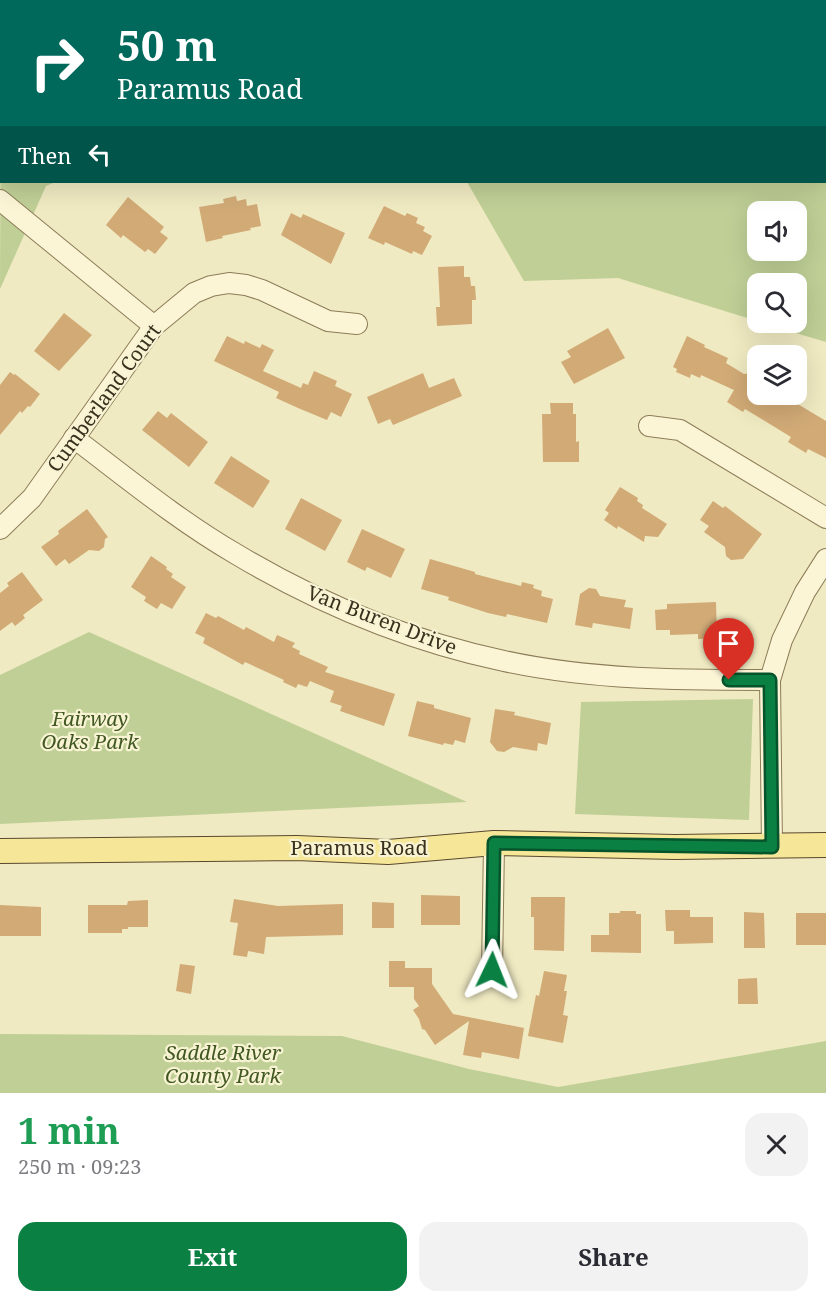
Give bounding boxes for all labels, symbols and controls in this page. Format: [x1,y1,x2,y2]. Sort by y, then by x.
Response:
text: 50 m [117,16,217,73]
icon: right [18,24,96,102]
text: Paramus Road [117,70,303,107]
icon: left [83,138,116,171]
text: Then [18,140,71,170]
map controls [747,201,807,405]
button: sound [747,201,807,261]
button: search [747,273,807,333]
street label: Cumberland Court [41,318,167,477]
button: layers [747,345,807,405]
street label: Van Buren Drive [303,579,461,661]
pin [703,618,754,680]
icon: arrive [712,627,745,660]
park label: Fairway Oaks Park [42,705,139,755]
street label: Paramus Road [290,834,428,861]
position arrow [460,938,524,1002]
park label: Saddle River County Park [165,1039,282,1089]
text: 1 min [18,1106,120,1155]
button: close [745,1113,808,1176]
text: 250 m · 09:23 [18,1153,141,1180]
button: Exit [18,1222,407,1291]
button: Share [419,1222,808,1291]

